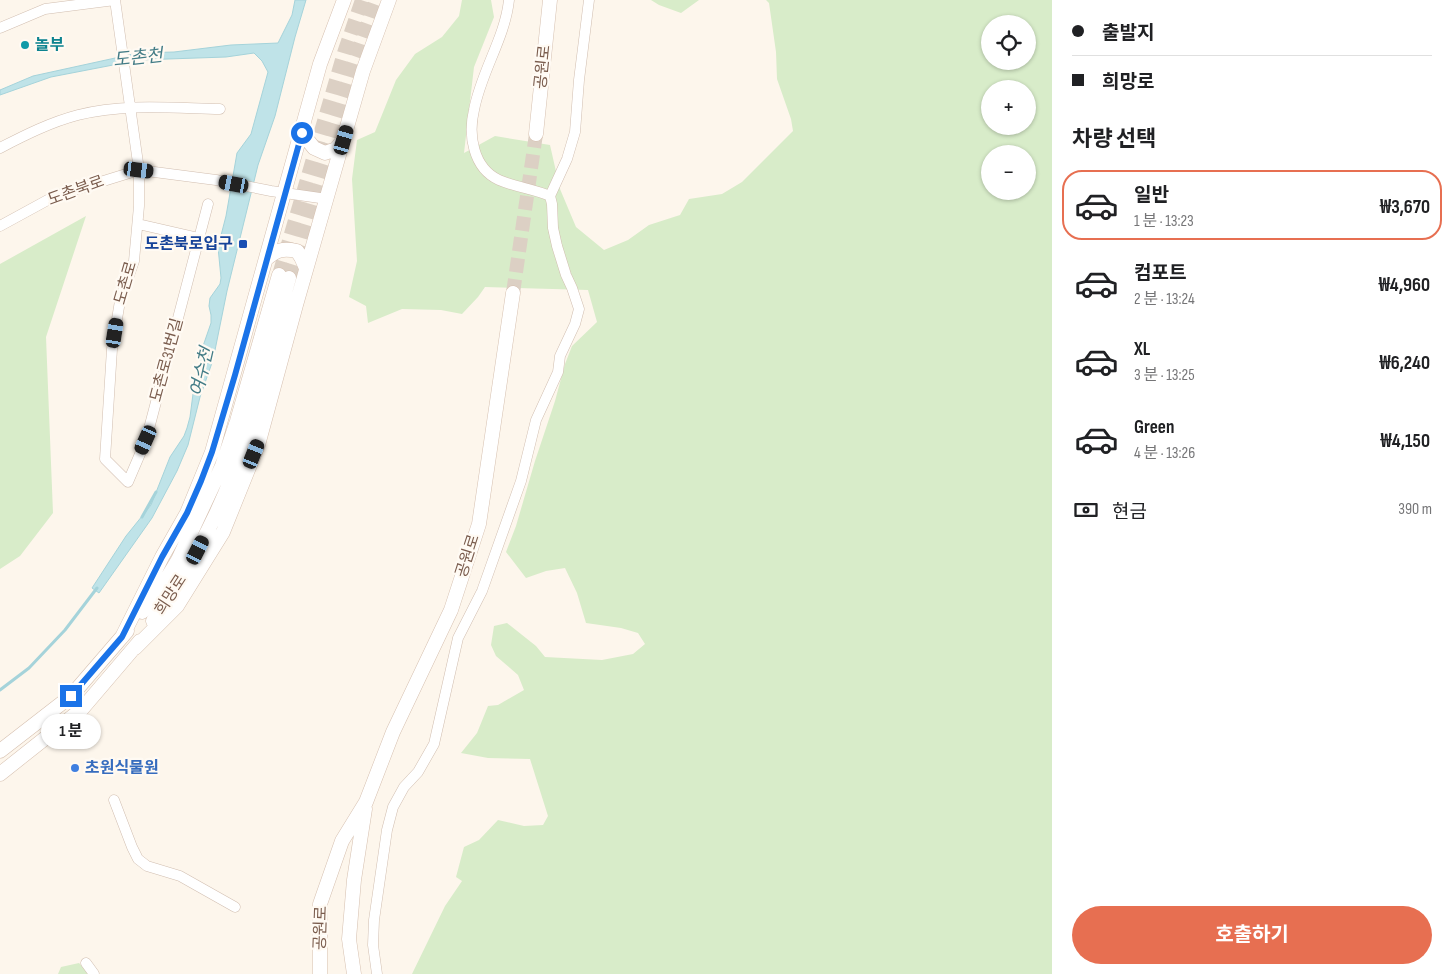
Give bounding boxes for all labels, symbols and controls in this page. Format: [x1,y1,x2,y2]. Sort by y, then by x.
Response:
map controls [981,15,1036,200]
button: locate [981,15,1036,70]
text: 출발지 [1102,22,1154,45]
place label: 놀부 [35,36,64,55]
marker: 놀부 [19,39,31,51]
street label: 공원로 [531,44,555,90]
water label: 도촌천 [112,45,166,71]
text: 희망로 [1102,71,1154,94]
button: + [981,80,1036,135]
route start [291,122,313,144]
car [332,124,355,156]
text: 차량 선택 [1072,126,1156,153]
button: − [981,145,1036,200]
car [123,161,154,179]
street label: 도촌북로 [45,172,107,210]
car [217,174,250,194]
icon: car [1074,183,1119,228]
text: 일반 [1134,184,1169,207]
text: ₩3,670 [1380,196,1430,219]
text: 1 분 · 13:23 [1134,212,1194,231]
place label: 도촌북로입구 [145,235,233,254]
marker: 도촌북로입구 [237,238,249,250]
street label: 도촌로 [111,259,141,307]
icon: car [1074,261,1119,306]
text: 컴포트 [1134,262,1186,285]
text: ₩4,960 [1379,274,1430,297]
text: 2 분 · 13:24 [1134,290,1195,309]
street label: 도촌로31번길 [147,316,187,404]
car [105,317,124,349]
text: XL [1134,338,1150,361]
icon: car [1074,339,1119,384]
water label: 여수천 [186,343,218,399]
text: ₩6,240 [1379,352,1430,375]
text: 3 분 · 13:25 [1134,366,1195,385]
text: Green [1134,416,1174,439]
icon: car [1074,417,1119,462]
car [133,423,158,457]
text: ₩4,150 [1381,430,1430,453]
car [241,437,266,471]
text: 4 분 · 13:26 [1134,444,1195,463]
icon: cash [1072,496,1100,524]
text: 390 m [1398,500,1432,519]
text: 현금 [1112,501,1147,524]
street label: 공원로 [452,532,484,580]
car [184,533,211,567]
street label: 희망로 [151,571,191,619]
route end [60,685,82,707]
callout: 1 분 [41,714,101,748]
text: 1 분 [59,722,83,741]
place label: 초원식물원 [85,759,159,778]
marker: 초원식물원 [69,762,81,774]
street label: 공원로 [311,905,331,950]
button: 호출하기 [1072,906,1432,964]

